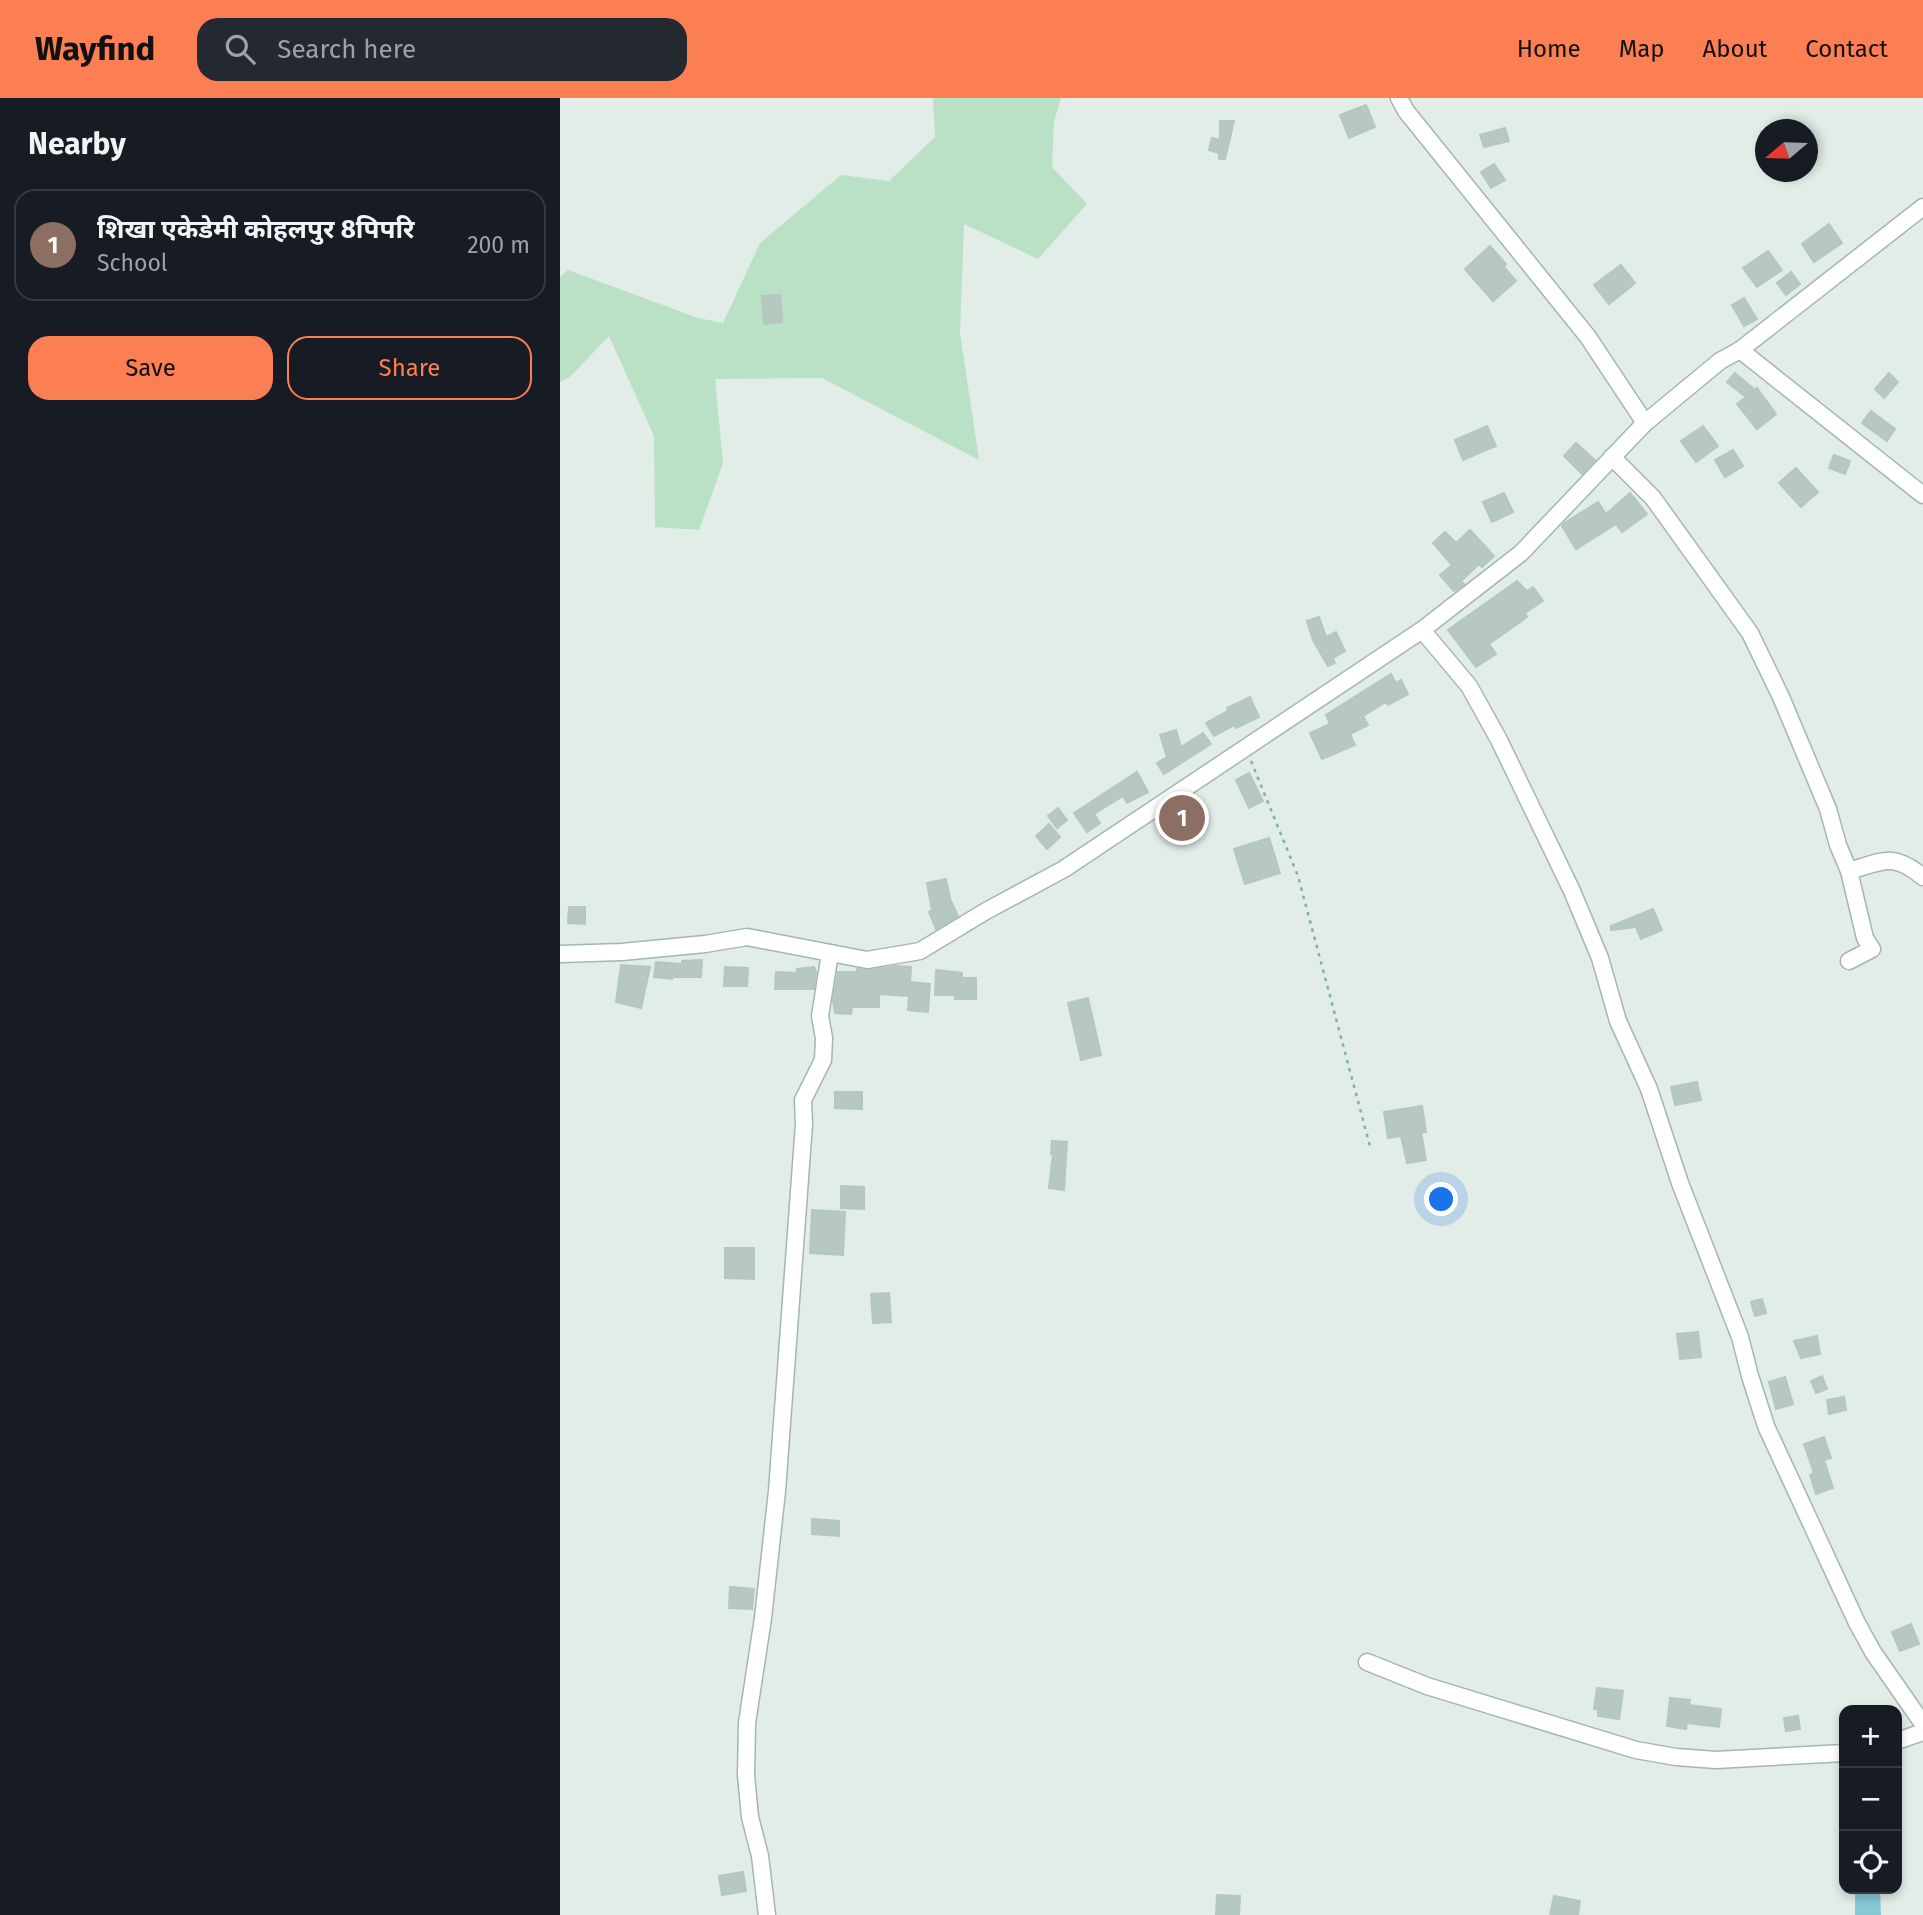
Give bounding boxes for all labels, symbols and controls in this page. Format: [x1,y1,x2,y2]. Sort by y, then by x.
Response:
search box [197,18,687,81]
text: Wayfind [35,29,155,69]
icon: search [221,30,259,68]
text: Search here [277,34,416,65]
text: Home [1517,35,1581,63]
text: Map [1619,35,1665,63]
text: About [1703,35,1767,63]
text: Contact [1805,35,1888,63]
north arrow [1755,119,1818,182]
text: Nearby [28,126,126,162]
text: शिखा एकेडेमी कोहलपुर 8पिपरि [97,214,415,245]
text: 1 [48,231,58,259]
text: 200 m [467,231,530,259]
text: School [97,249,168,277]
button: Save [28,336,273,400]
button: Share [287,336,532,400]
pin: 1 [1159,792,1205,844]
your location [1424,1182,1458,1216]
map controls [1839,1705,1902,1894]
button: + [1839,1705,1902,1768]
button: − [1839,1768,1902,1831]
button: locate [1839,1831,1902,1894]

